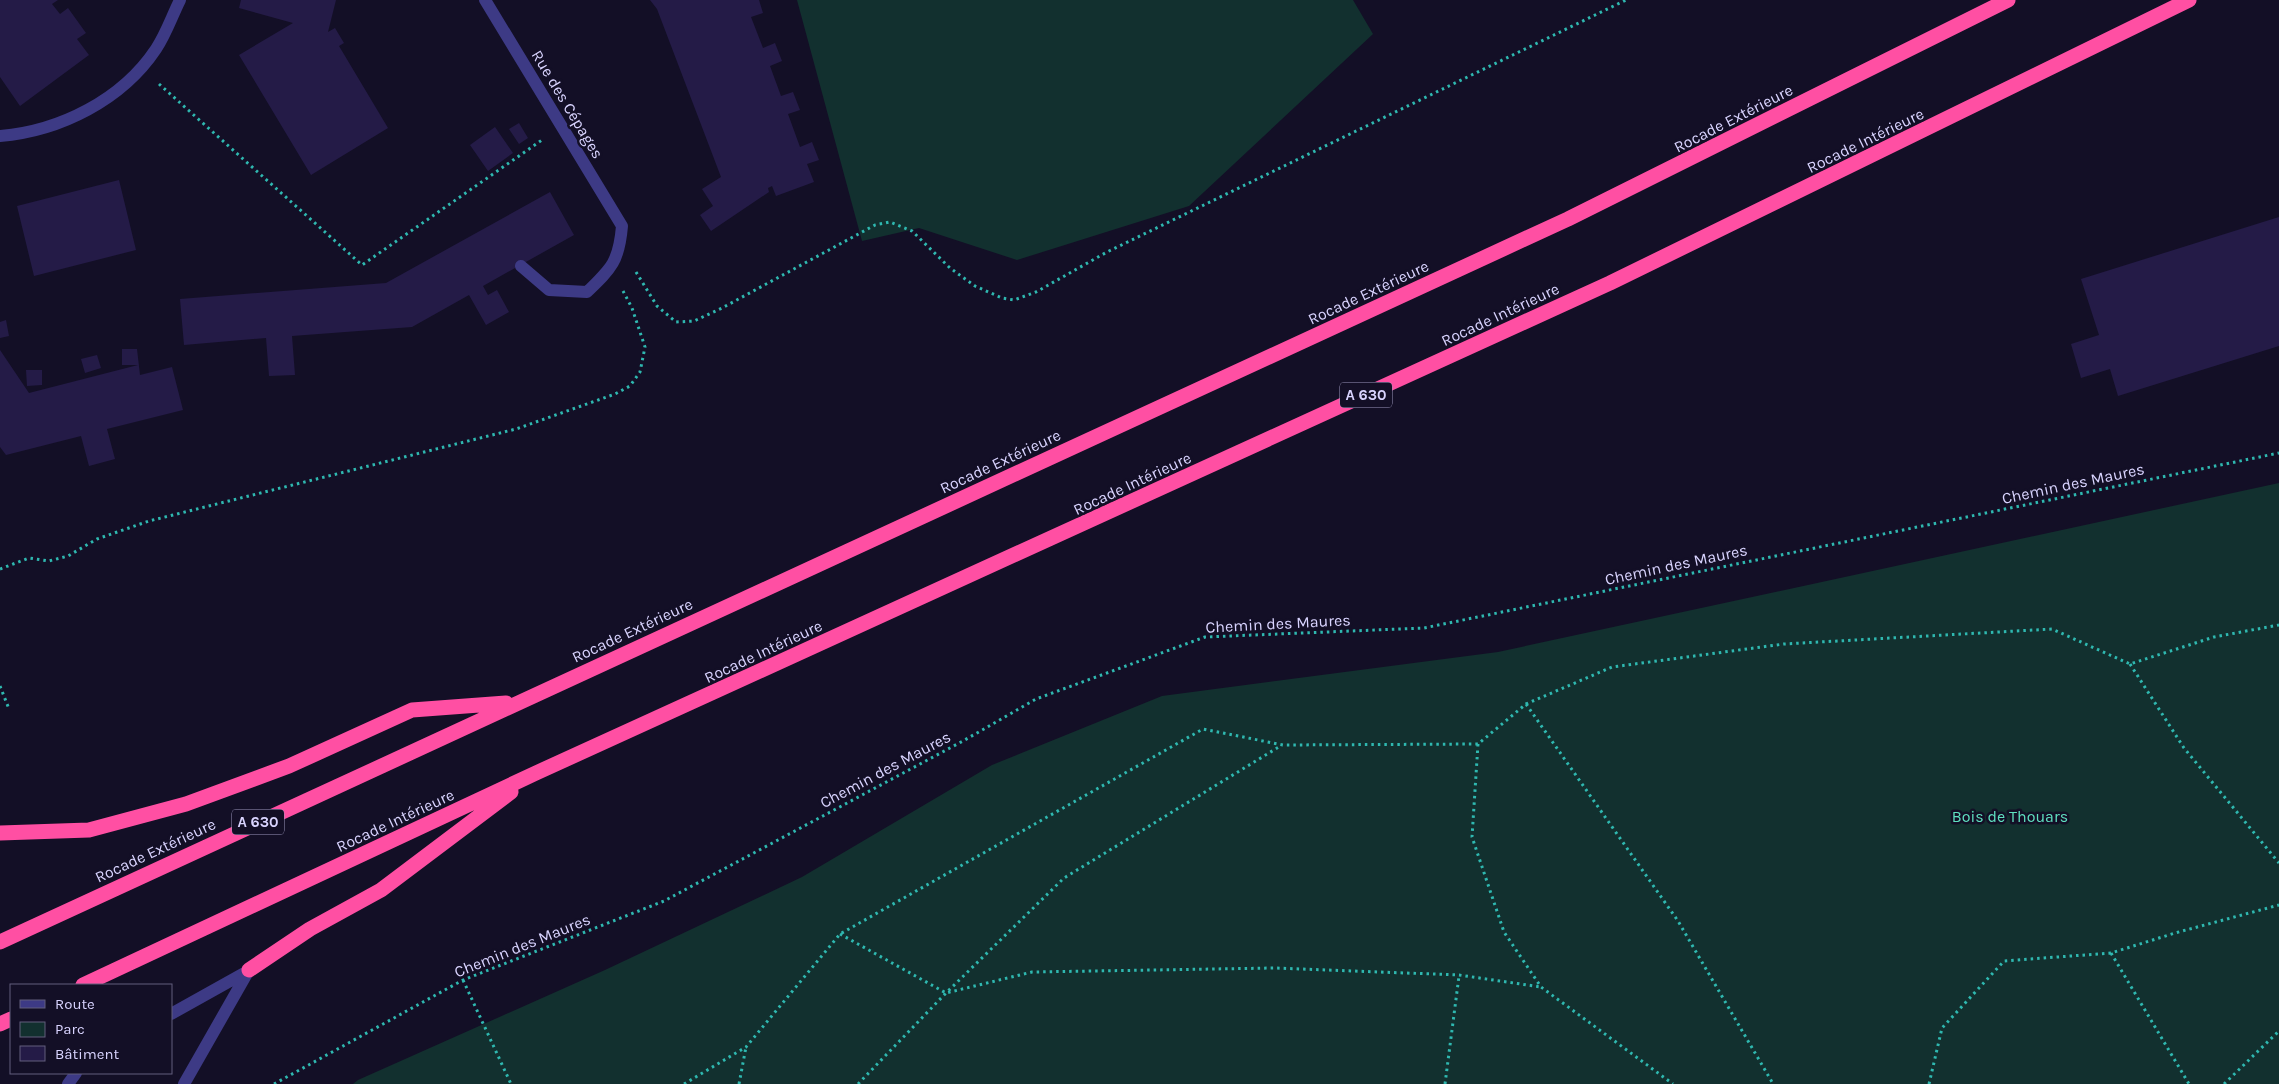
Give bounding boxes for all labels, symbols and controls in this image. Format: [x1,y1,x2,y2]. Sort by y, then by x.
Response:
street label: Rue des Cépages [528,47,607,162]
street label: Rocade Extérieure [1671,80,1796,157]
street label: Rocade Intérieure [1804,104,1927,177]
street label: Rocade Extérieure [1305,256,1432,329]
street label: Rocade Intérieure [1438,279,1562,350]
road number: A 630 [1340,382,1392,408]
street label: Rocade Extérieure [937,425,1064,498]
street label: Rocade Intérieure [1070,448,1194,519]
street label: Chemin des Maures [2000,459,2146,508]
street label: Chemin des Maures [1603,540,1749,589]
street label: Rocade Extérieure [569,594,696,667]
street label: Chemin des Maures [1205,610,1351,637]
street label: Rocade Intérieure [701,616,825,687]
street label: Chemin des Maures [817,727,954,812]
street label: Rocade Intérieure [333,785,457,856]
park label: Bois de Thouars [1952,807,2068,826]
road number: A 630 [232,810,284,834]
street label: Rocade Extérieure [92,814,219,887]
street label: Chemin des Maures [451,909,593,981]
legend [10,984,172,1074]
text: Route [55,995,95,1013]
text: Parc [55,1020,85,1038]
text: Bâtiment [55,1045,119,1063]

